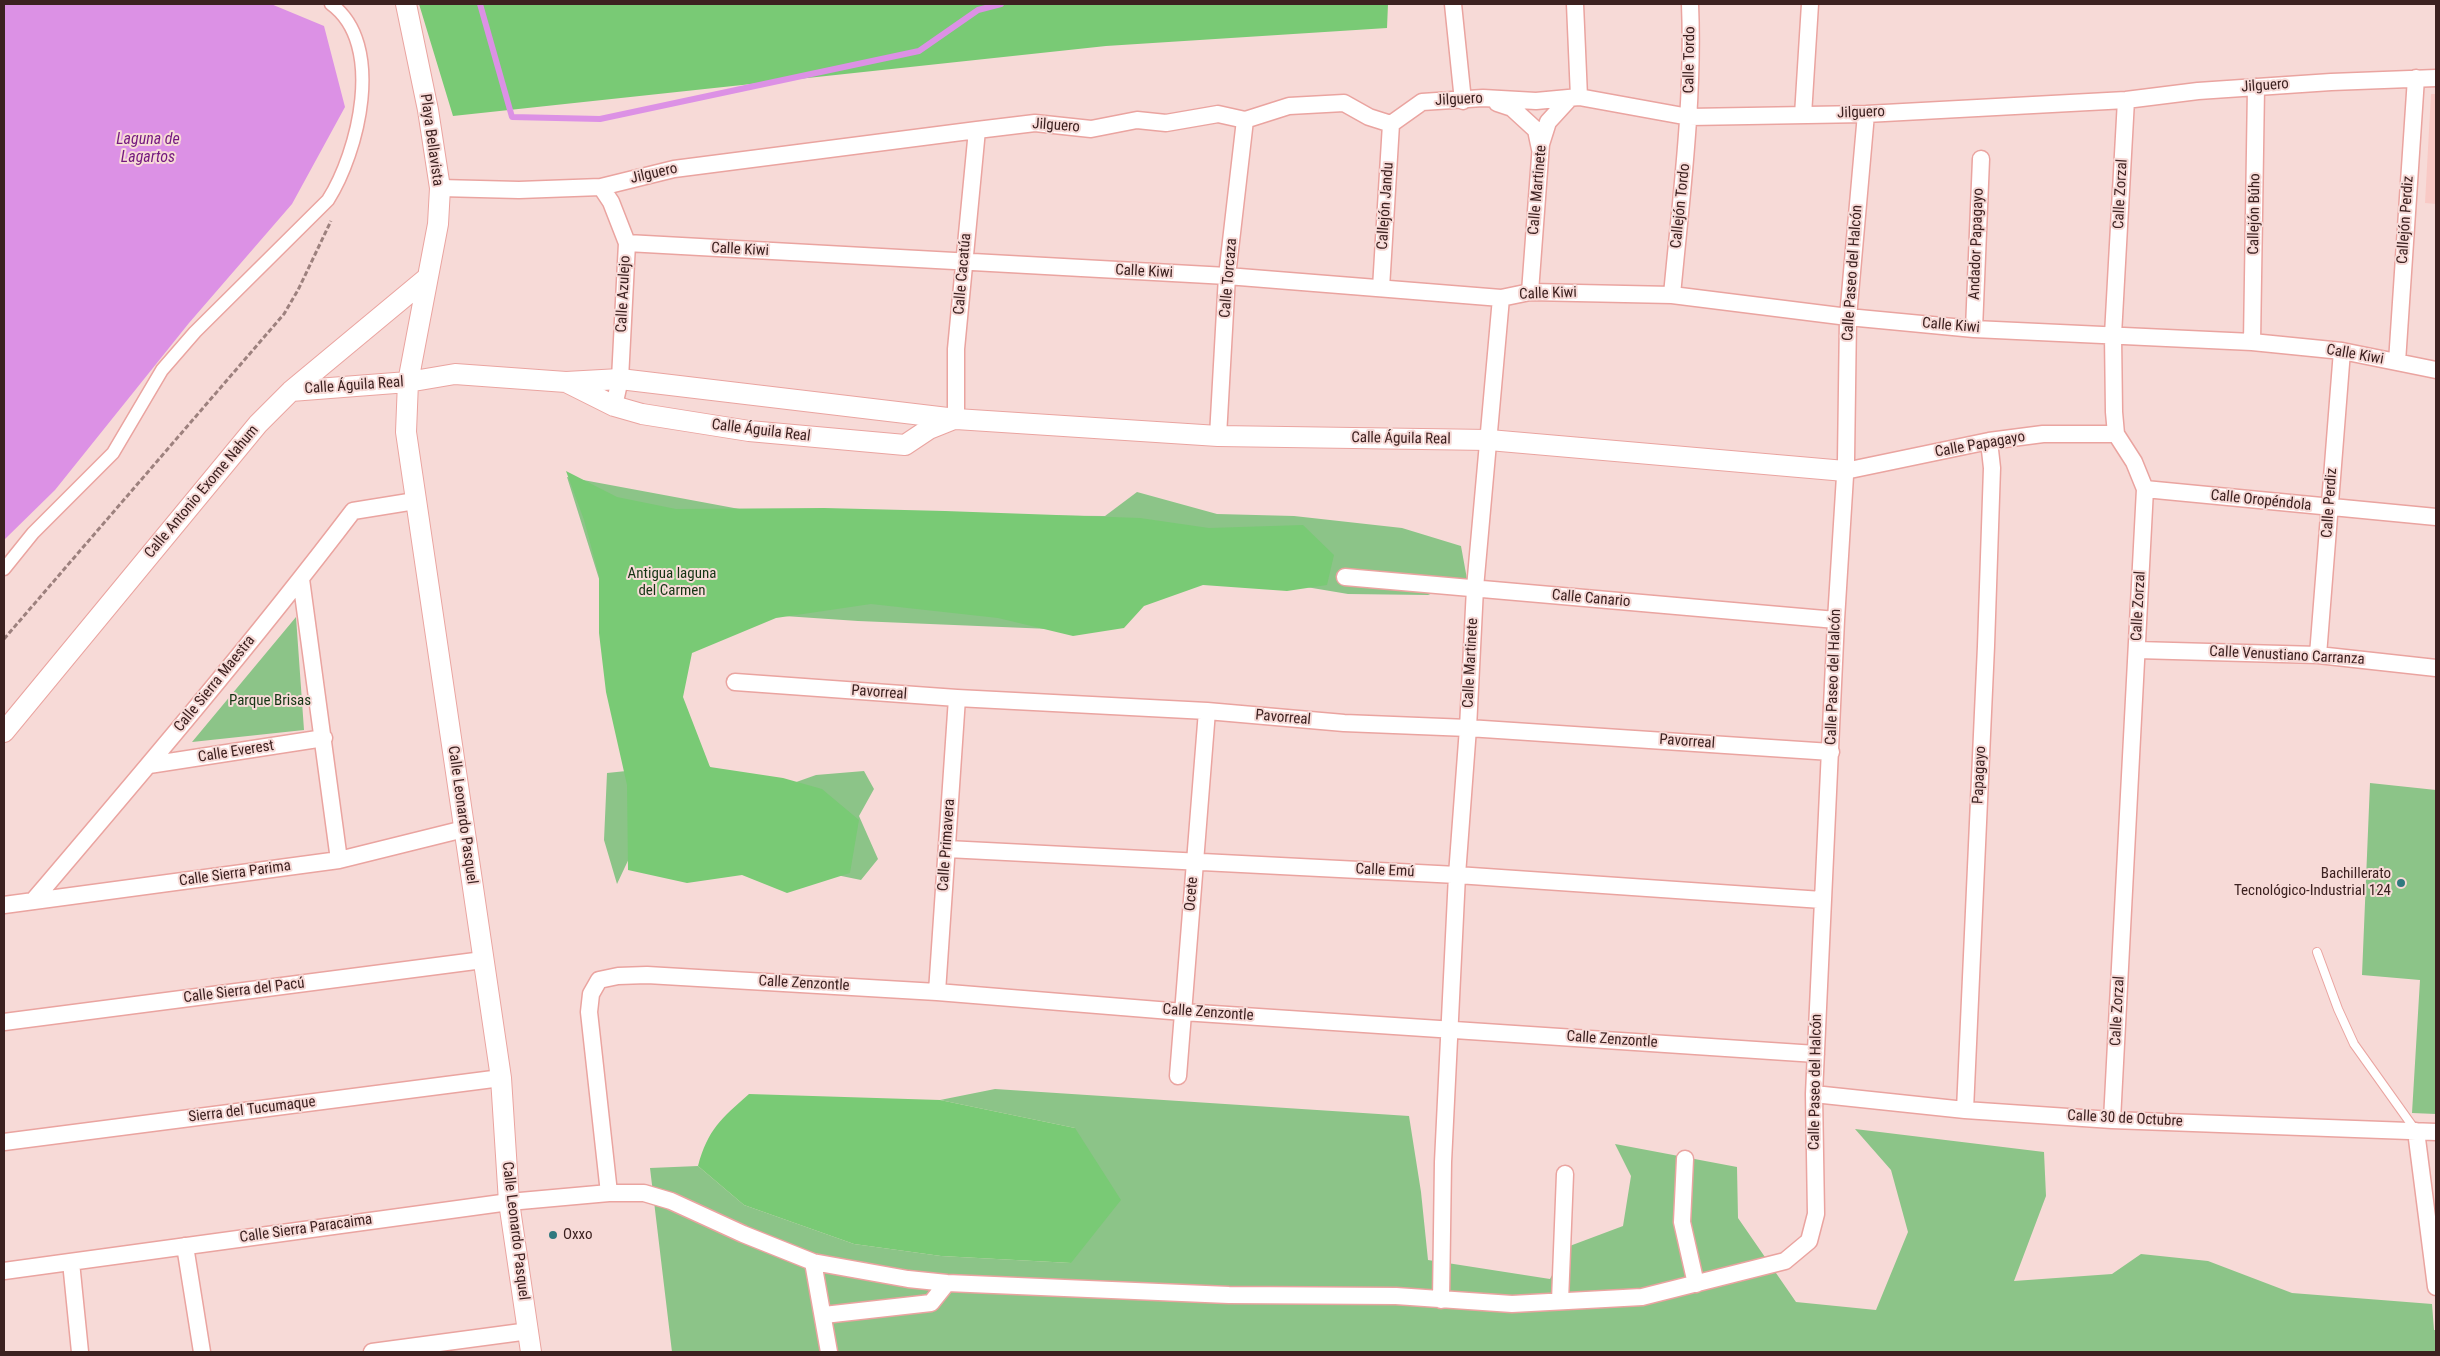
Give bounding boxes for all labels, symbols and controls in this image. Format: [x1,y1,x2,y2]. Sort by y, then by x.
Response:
street label: Calle Tordo [1680,26,1700,94]
street label: Jilguero [2241,75,2289,97]
street label: Jilguero [1435,90,1483,110]
street label: Playa Bellavista [416,93,446,187]
street label: Jilguero [1837,103,1885,123]
street label: Jilguero [1032,115,1080,137]
water label: Laguna de Lagartos [116,130,180,168]
street label: Calle Martinete [1525,144,1551,236]
street label: Calle Zorzal [2110,159,2132,229]
street label: Jilguero [629,160,679,188]
street label: Callejón Jandu [1374,162,1398,250]
street label: Callejón Tordo [1668,163,1694,249]
street label: Callejón Búho [2245,173,2265,255]
street label: Callejón Perdiz [2394,175,2418,265]
street label: Andador Papagayo [1966,188,1988,300]
street label: Calle Paseo del Halcón [1839,204,1867,342]
street label: Calle Cacatúa [950,233,976,315]
street label: Calle Torcaza [1217,237,1241,319]
street label: Calle Kiwi [711,239,769,261]
street label: Calle Azulejo [613,255,635,333]
street label: Calle Kiwi [1115,261,1173,283]
street label: Calle Kiwi [1519,284,1577,304]
street label: Calle Kiwi [1921,315,1981,337]
street label: Calle Kiwi [2325,341,2385,369]
street label: Calle Águila Real [304,374,404,398]
street label: Calle Águila Real [711,416,811,446]
street label: Calle Antonio Exome Nahum [141,422,263,562]
street label: Calle Papagayo [1934,428,2026,462]
street label: Calle Águila Real [1351,429,1451,449]
street label: Calle Perdiz [2319,467,2341,539]
street label: Calle Oropéndola [2210,487,2312,515]
park label: Antigua laguna del Carmen [628,565,716,600]
street label: Calle Zorzal [2128,571,2150,641]
street label: Calle Canario [1551,587,1631,611]
street label: Calle Paseo del Halcón [1823,609,1845,745]
street label: Calle Martinete [1460,618,1482,708]
street label: Calle Sierra Maestra [171,632,259,736]
street label: Calle Venustiano Carranza [2209,643,2365,669]
street label: Pavorreal [851,682,907,704]
park label: Parque Brisas [229,692,311,710]
street label: Pavorreal [1254,707,1312,729]
street label: Pavorreal [1659,731,1715,753]
street label: Calle Everest [197,737,275,767]
street label: Calle Leonardo Pasquel [443,745,481,885]
street label: Papagayo [1969,745,1991,805]
street label: Calle Primavera [935,798,959,892]
street label: Calle Sierra Parima [178,857,292,891]
street label: Calle Emú [1355,860,1415,882]
place label: Bachillerato Tecnológico-Industrial 124 [2234,865,2391,900]
street label: Ocete [1182,876,1202,912]
marker: Bachillerato Tecnológico-Industrial 124 [2395,877,2407,889]
street label: Calle Zenzontle [758,973,850,995]
street label: Calle Sierra del Pacú [182,975,306,1007]
street label: Calle Zorzal [2107,976,2129,1046]
street label: Calle Zenzontle [1162,1001,1254,1025]
street label: Calle Paseo del Halcón [1806,1014,1826,1150]
street label: Calle Zenzontle [1566,1028,1658,1052]
street label: Sierra del Tucumaque [187,1093,317,1127]
street label: Calle 30 de Octubre [2067,1107,2183,1131]
street label: Calle Leonardo Pasquel [498,1161,532,1301]
street label: Calle Sierra Paracaima [239,1211,373,1247]
place label: Oxxo [563,1226,593,1244]
marker: Oxxo [547,1229,559,1241]

